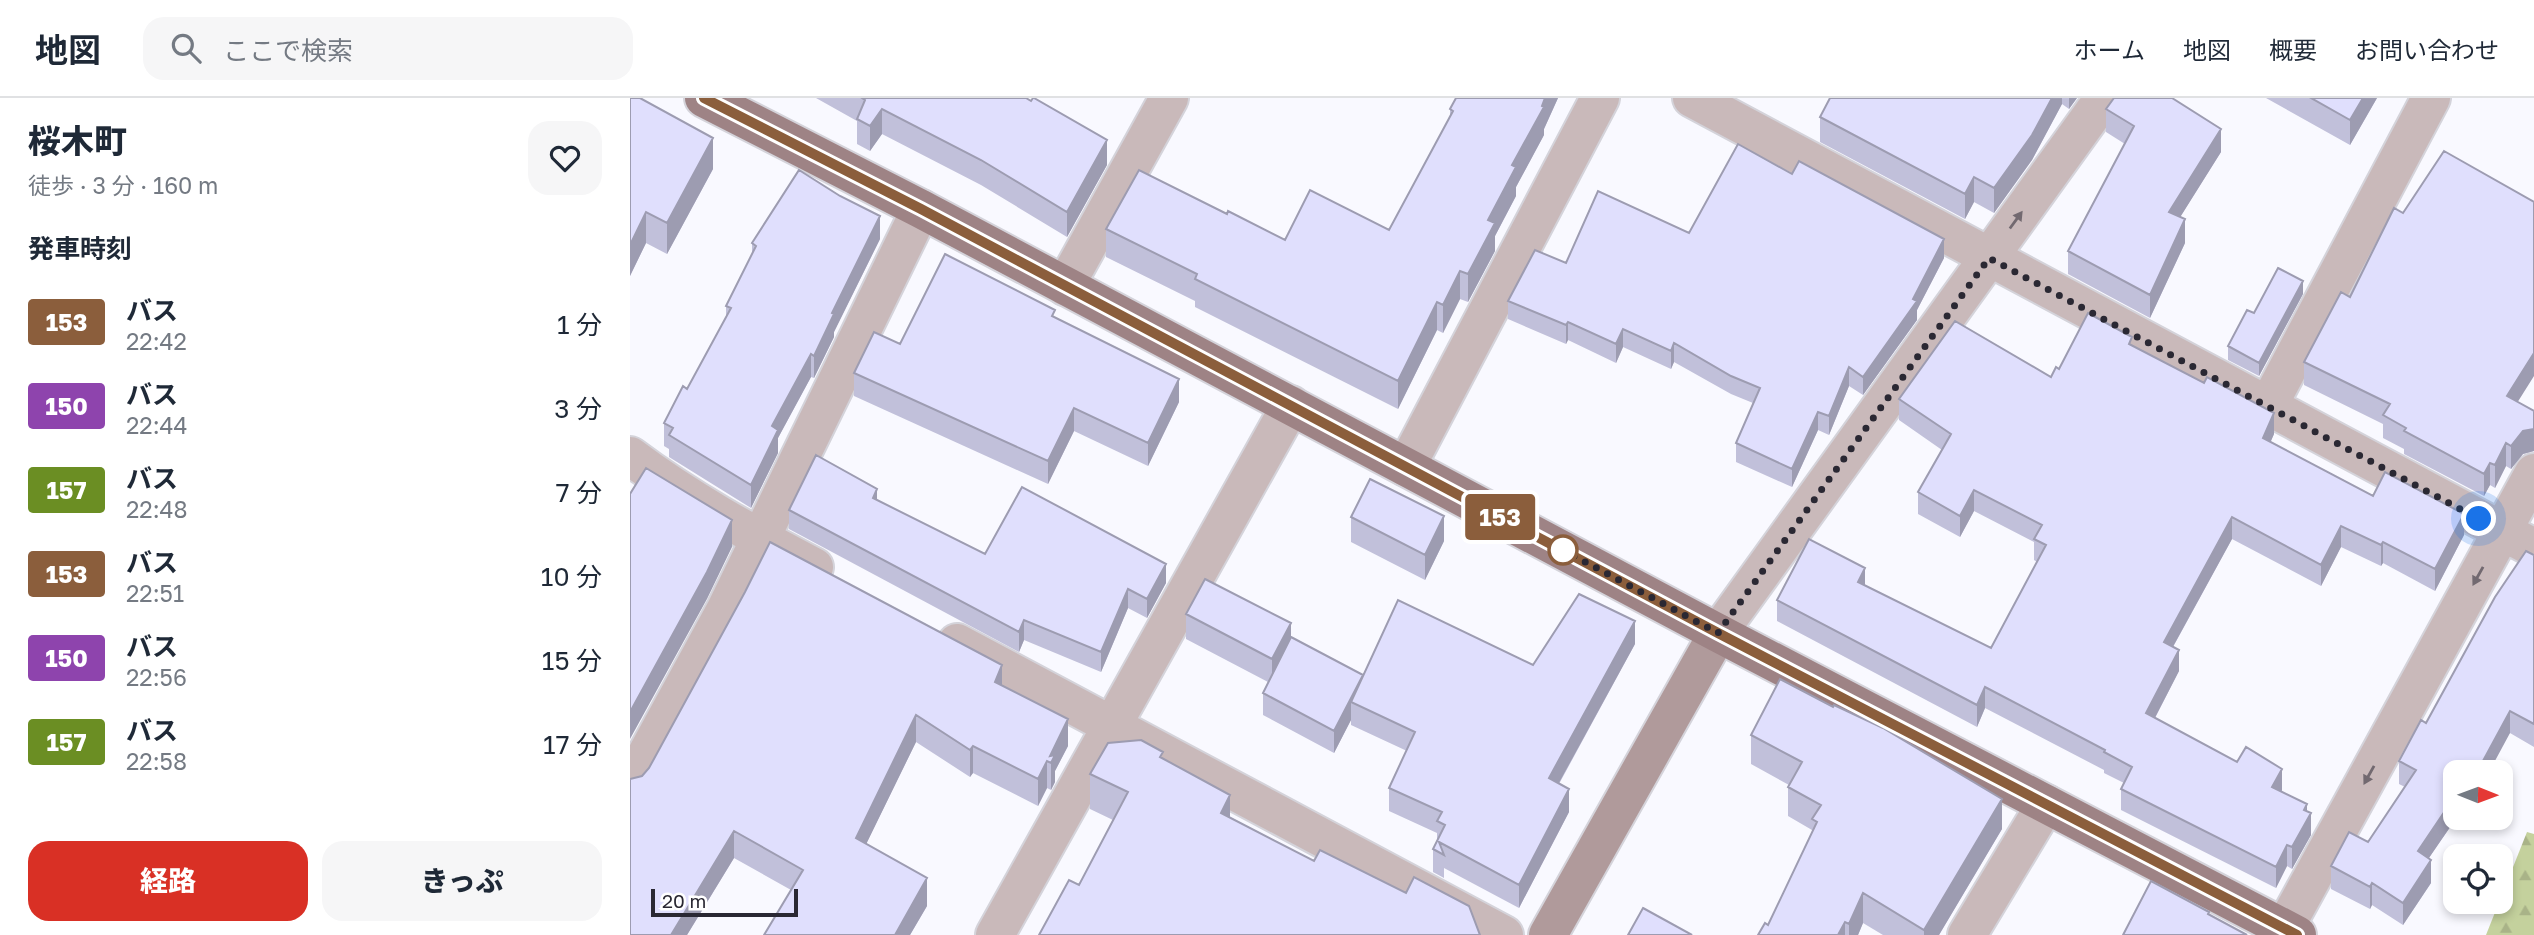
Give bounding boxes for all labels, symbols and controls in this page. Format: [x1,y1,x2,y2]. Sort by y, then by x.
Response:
search box [143,17,633,80]
icon: search [167,29,205,67]
text: 地図 [35,30,101,69]
text: ここで検索 [223,35,353,66]
text: ホーム [2074,35,2145,64]
text: 地図 [2183,35,2231,64]
text: 概要 [2269,35,2317,64]
text: お問い合わせ [2355,35,2499,64]
text: 桜木町 [28,121,127,160]
button: heart [528,121,602,195]
text: 徒歩 · 3 分 · 160 m [28,171,218,199]
one-way arrow [2009,211,2023,229]
text: 発車時刻 [28,233,132,264]
text: バス [126,295,178,326]
text: 153 [46,307,87,336]
text: 1 分 [557,309,602,340]
text: 22:42 [126,327,187,355]
text: バス [126,379,178,410]
text: 150 [45,391,88,420]
text: 3 分 [554,393,602,424]
text: 22:44 [126,411,188,439]
text: バス [126,463,178,494]
text: 157 [46,475,87,504]
text: 7 分 [556,477,602,508]
line badge: 153 [1460,494,1540,540]
text: 22:48 [126,495,188,523]
your location [2461,501,2496,536]
text: 153 [1479,502,1521,531]
unlabelled marker [1548,535,1578,565]
text: バス [126,547,178,578]
text: 153 [46,559,87,588]
text: 10 分 [541,561,602,592]
one-way arrow [2472,566,2484,585]
text: 22:51 [126,579,184,607]
text: バス [126,631,178,662]
text: 150 [45,643,88,672]
text: 15 分 [542,645,602,676]
text: 22:56 [126,663,187,691]
text: バス [126,715,178,746]
text: 157 [46,727,87,756]
text: 17 分 [543,729,602,760]
text: 22:58 [126,747,187,775]
north arrow [2443,760,2513,830]
map controls [2443,760,2513,914]
one-way arrow [2363,765,2374,785]
button: 経路 [28,841,308,921]
button: きっぷ [322,841,602,921]
button: locate [2443,844,2513,914]
scale bar [651,886,798,918]
text: 20 m [662,889,706,912]

